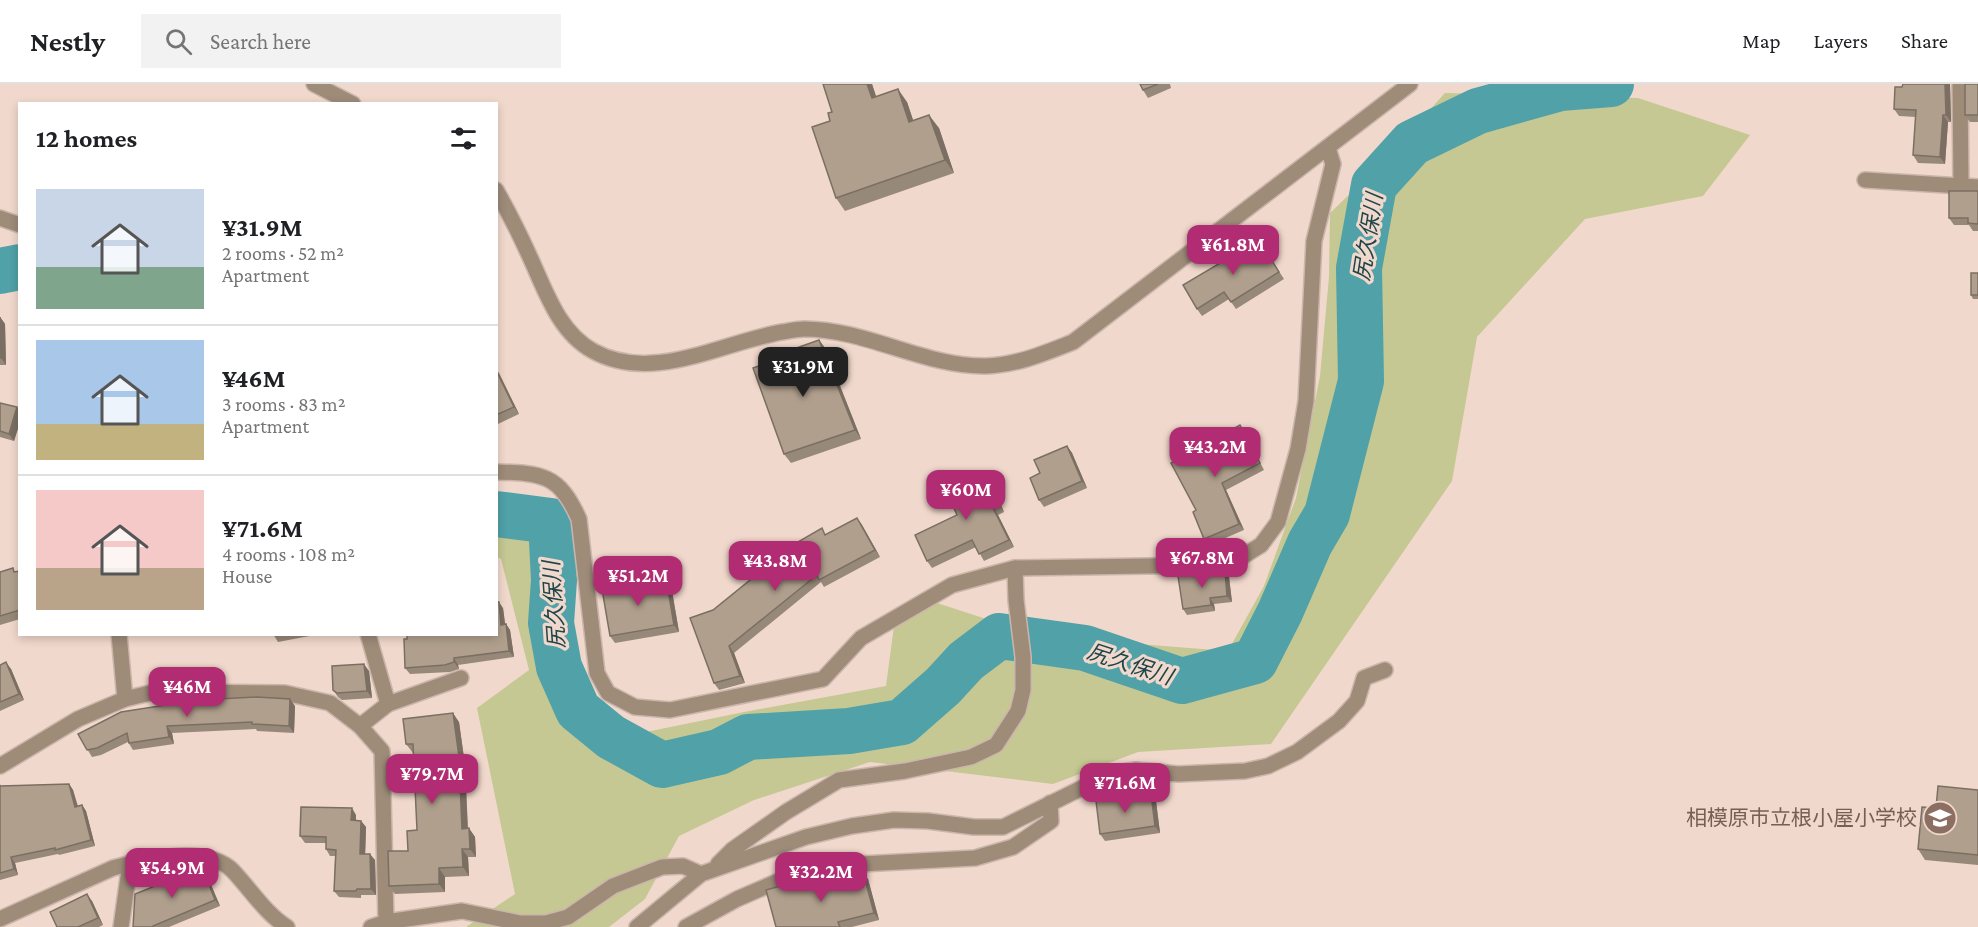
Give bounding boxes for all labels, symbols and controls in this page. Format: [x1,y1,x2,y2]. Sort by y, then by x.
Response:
search box [141,14,561,68]
icon: search [162,25,195,58]
text: Nestly [30,26,105,57]
text: Search here [210,29,311,54]
text: Map [1742,29,1781,53]
text: Layers [1814,29,1868,53]
text: Share [1901,29,1948,53]
icon: filters [447,122,480,155]
text: 12 homes [36,124,137,153]
water label: 尻久保川 [1349,190,1388,282]
icon: home [84,213,156,285]
text: ¥31.9M [222,213,302,242]
pin: ¥61.8M [1184,225,1282,276]
text: ¥61.8M [1201,233,1265,255]
text: 2 rooms · 52 m² [222,242,344,264]
text: Apartment [222,264,309,286]
pin: ¥31.9M [754,347,852,398]
text: ¥31.9M [772,355,834,377]
icon: home [84,364,156,436]
text: ¥46M [222,364,285,393]
text: 3 rooms · 83 m² [222,393,345,415]
text: Apartment [222,415,309,437]
pin: ¥43.2M [1166,427,1264,478]
text: ¥43.2M [1184,435,1246,457]
pin: ¥60M [930,470,1002,521]
text: ¥60M [940,478,992,500]
icon: home [84,514,156,586]
text: ¥71.6M [222,514,303,543]
pin: ¥67.8M [1153,538,1251,589]
pin: ¥43.8M [726,541,824,592]
text: 4 rooms · 108 m² [222,543,355,565]
text: ¥67.8M [1170,546,1234,568]
text: ¥43.8M [743,549,807,571]
pin: ¥51.2M [589,556,687,607]
water label: 尻久保川 [538,558,570,650]
text: ¥51.2M [607,564,669,586]
text: House [222,565,272,587]
water label: 尻久保川 [1084,639,1178,690]
pin: ¥46M [151,667,223,718]
text: ¥46M [163,675,211,697]
pin: ¥79.7M [383,754,481,805]
text: ¥79.7M [400,762,464,784]
pin: ¥71.6M [1076,763,1174,814]
text: ¥71.6M [1094,771,1156,793]
school or university icon: 相模原市立根小屋小学校 [1922,800,1958,836]
place label: 相模原市立根小屋小学校 [1686,806,1917,830]
pin: ¥54.9M [123,848,221,899]
pin: ¥32.2M [772,852,870,903]
text: ¥54.9M [139,856,205,878]
text: ¥32.2M [789,860,853,882]

